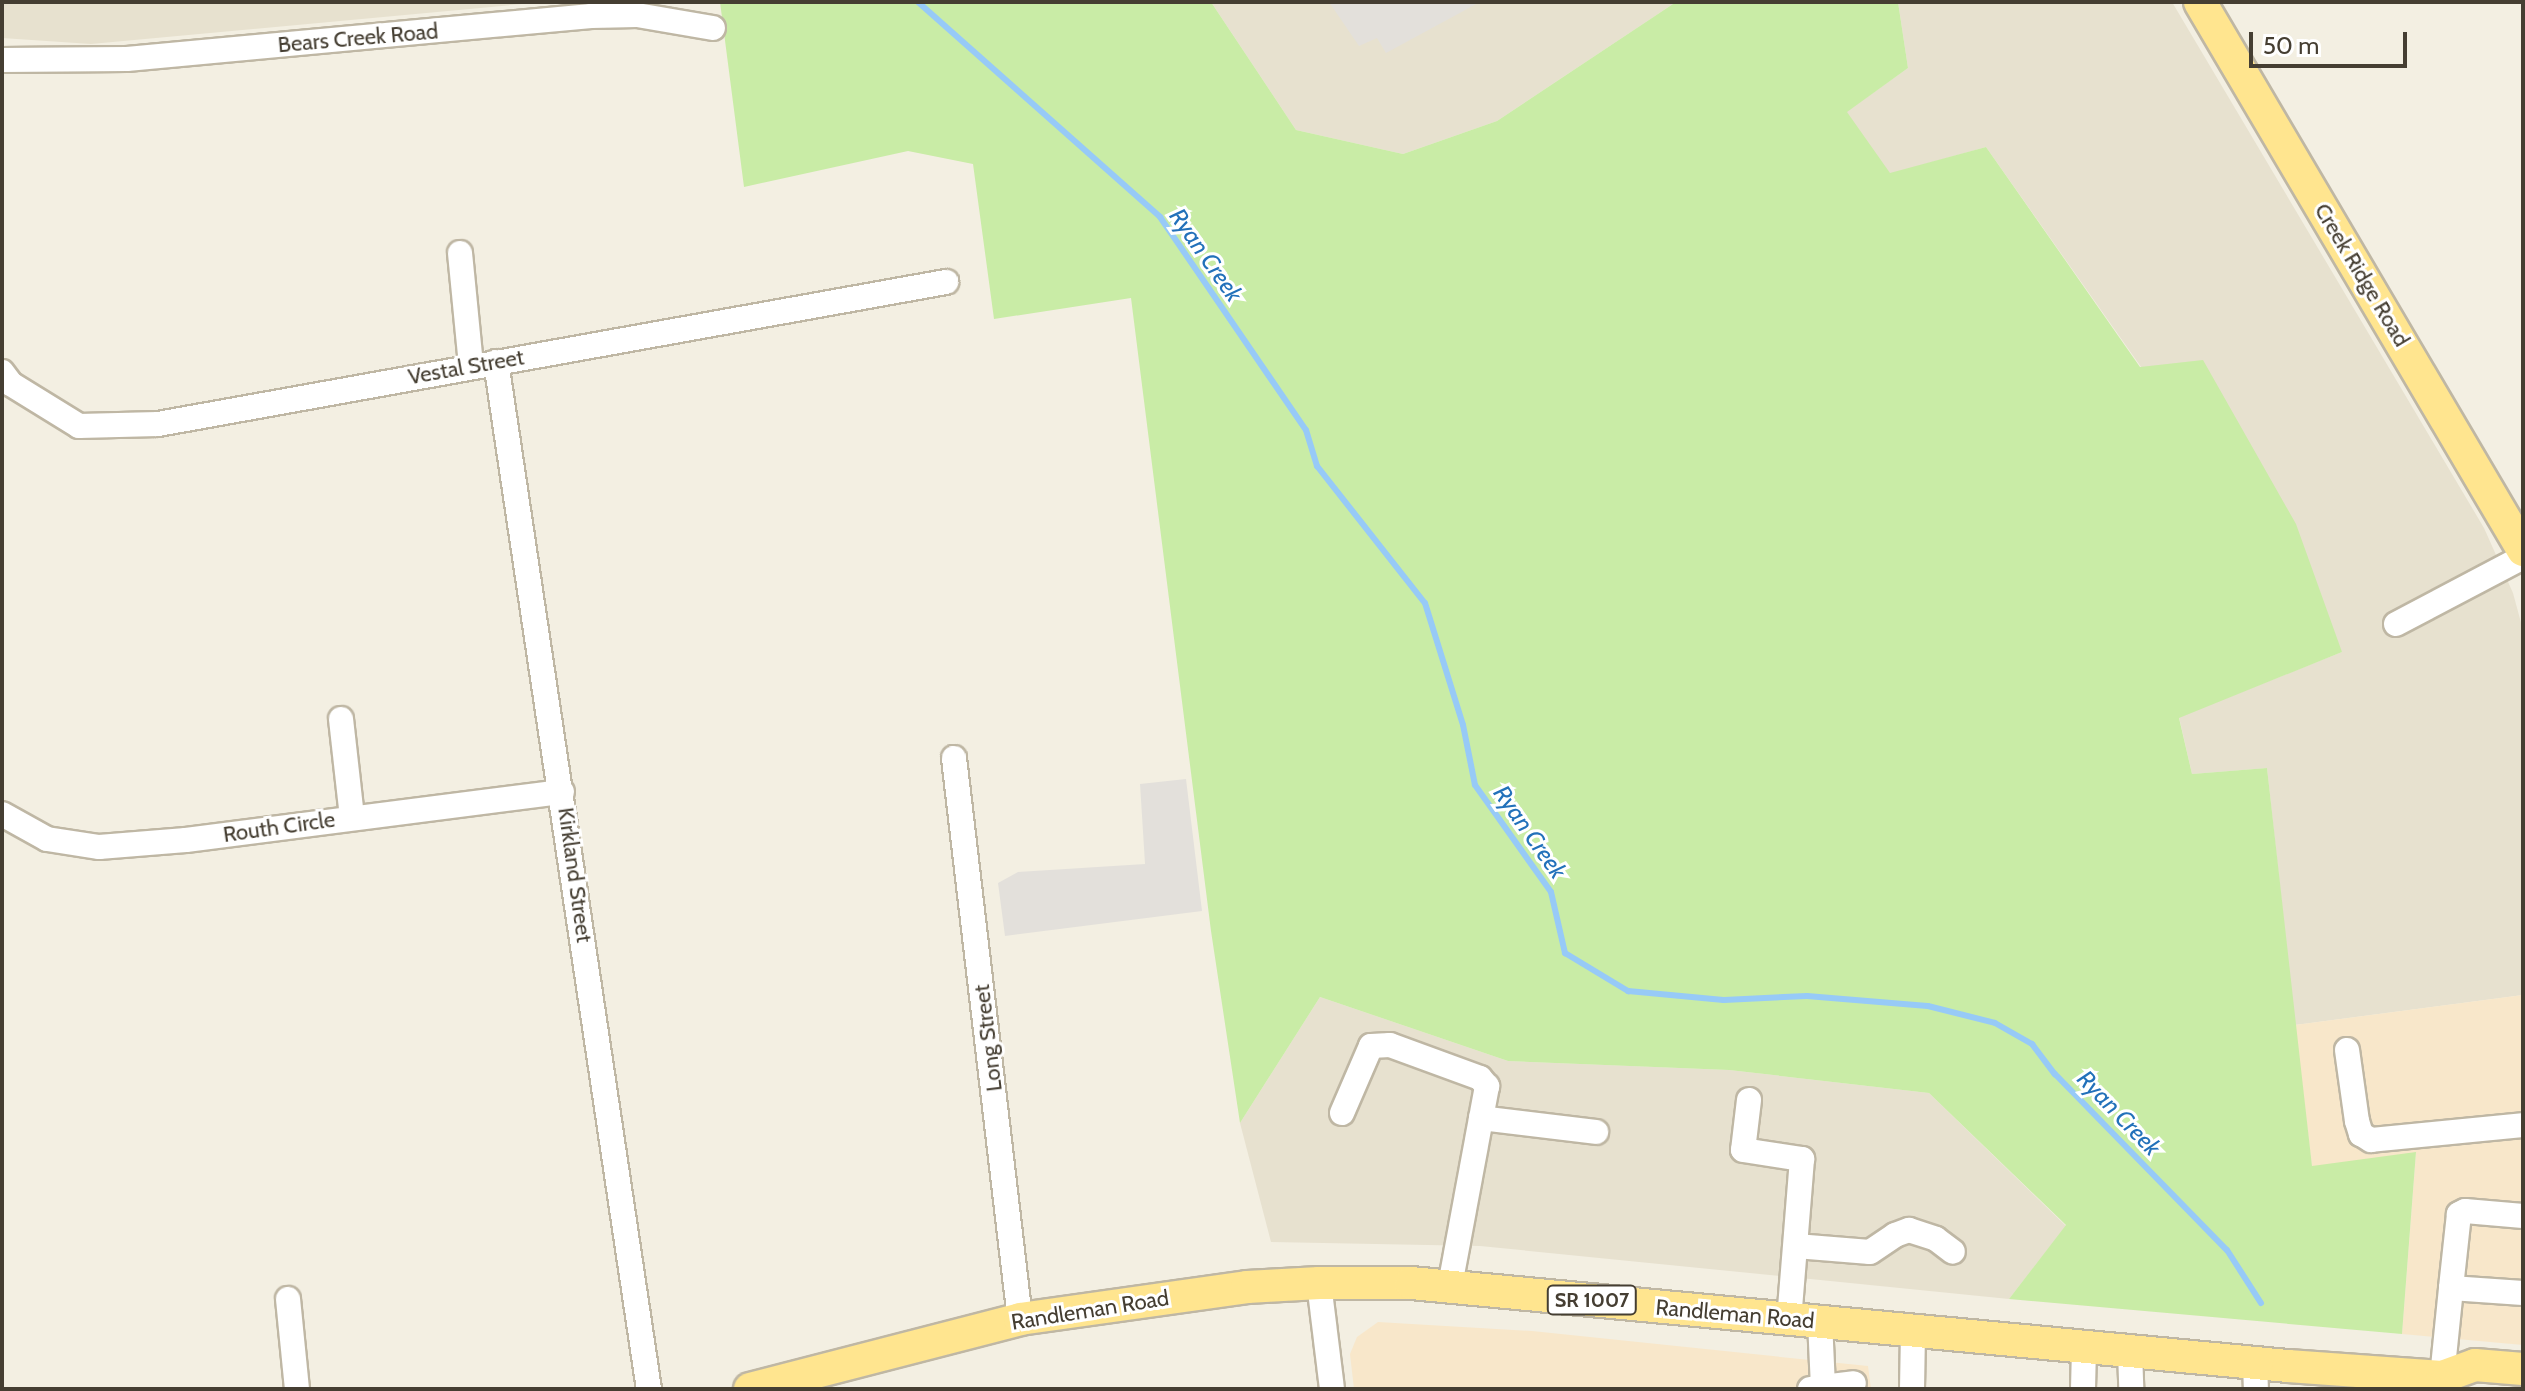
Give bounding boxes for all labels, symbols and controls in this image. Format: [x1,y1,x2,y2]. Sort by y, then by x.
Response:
scale bar [2253,16,2411,66]
street label: Bears Creek Road [277,18,439,58]
text: 50 m [2263,31,2319,60]
street label: Creek Ridge Road [2309,199,2415,351]
water label: Ryan Creek [1163,203,1249,307]
street label: Vestal Street [406,344,526,390]
water label: Ryan Creek [1487,780,1573,884]
street label: Routh Circle [221,806,337,848]
street label: Kirkland Street [552,806,598,944]
street label: Long Street [968,983,1008,1093]
water label: Ryan Creek [2071,1064,2167,1162]
street label: Randleman Road [1009,1284,1171,1336]
road number: SR 1007 [1546,1284,1638,1316]
street label: Randleman Road [1654,1294,1816,1334]

